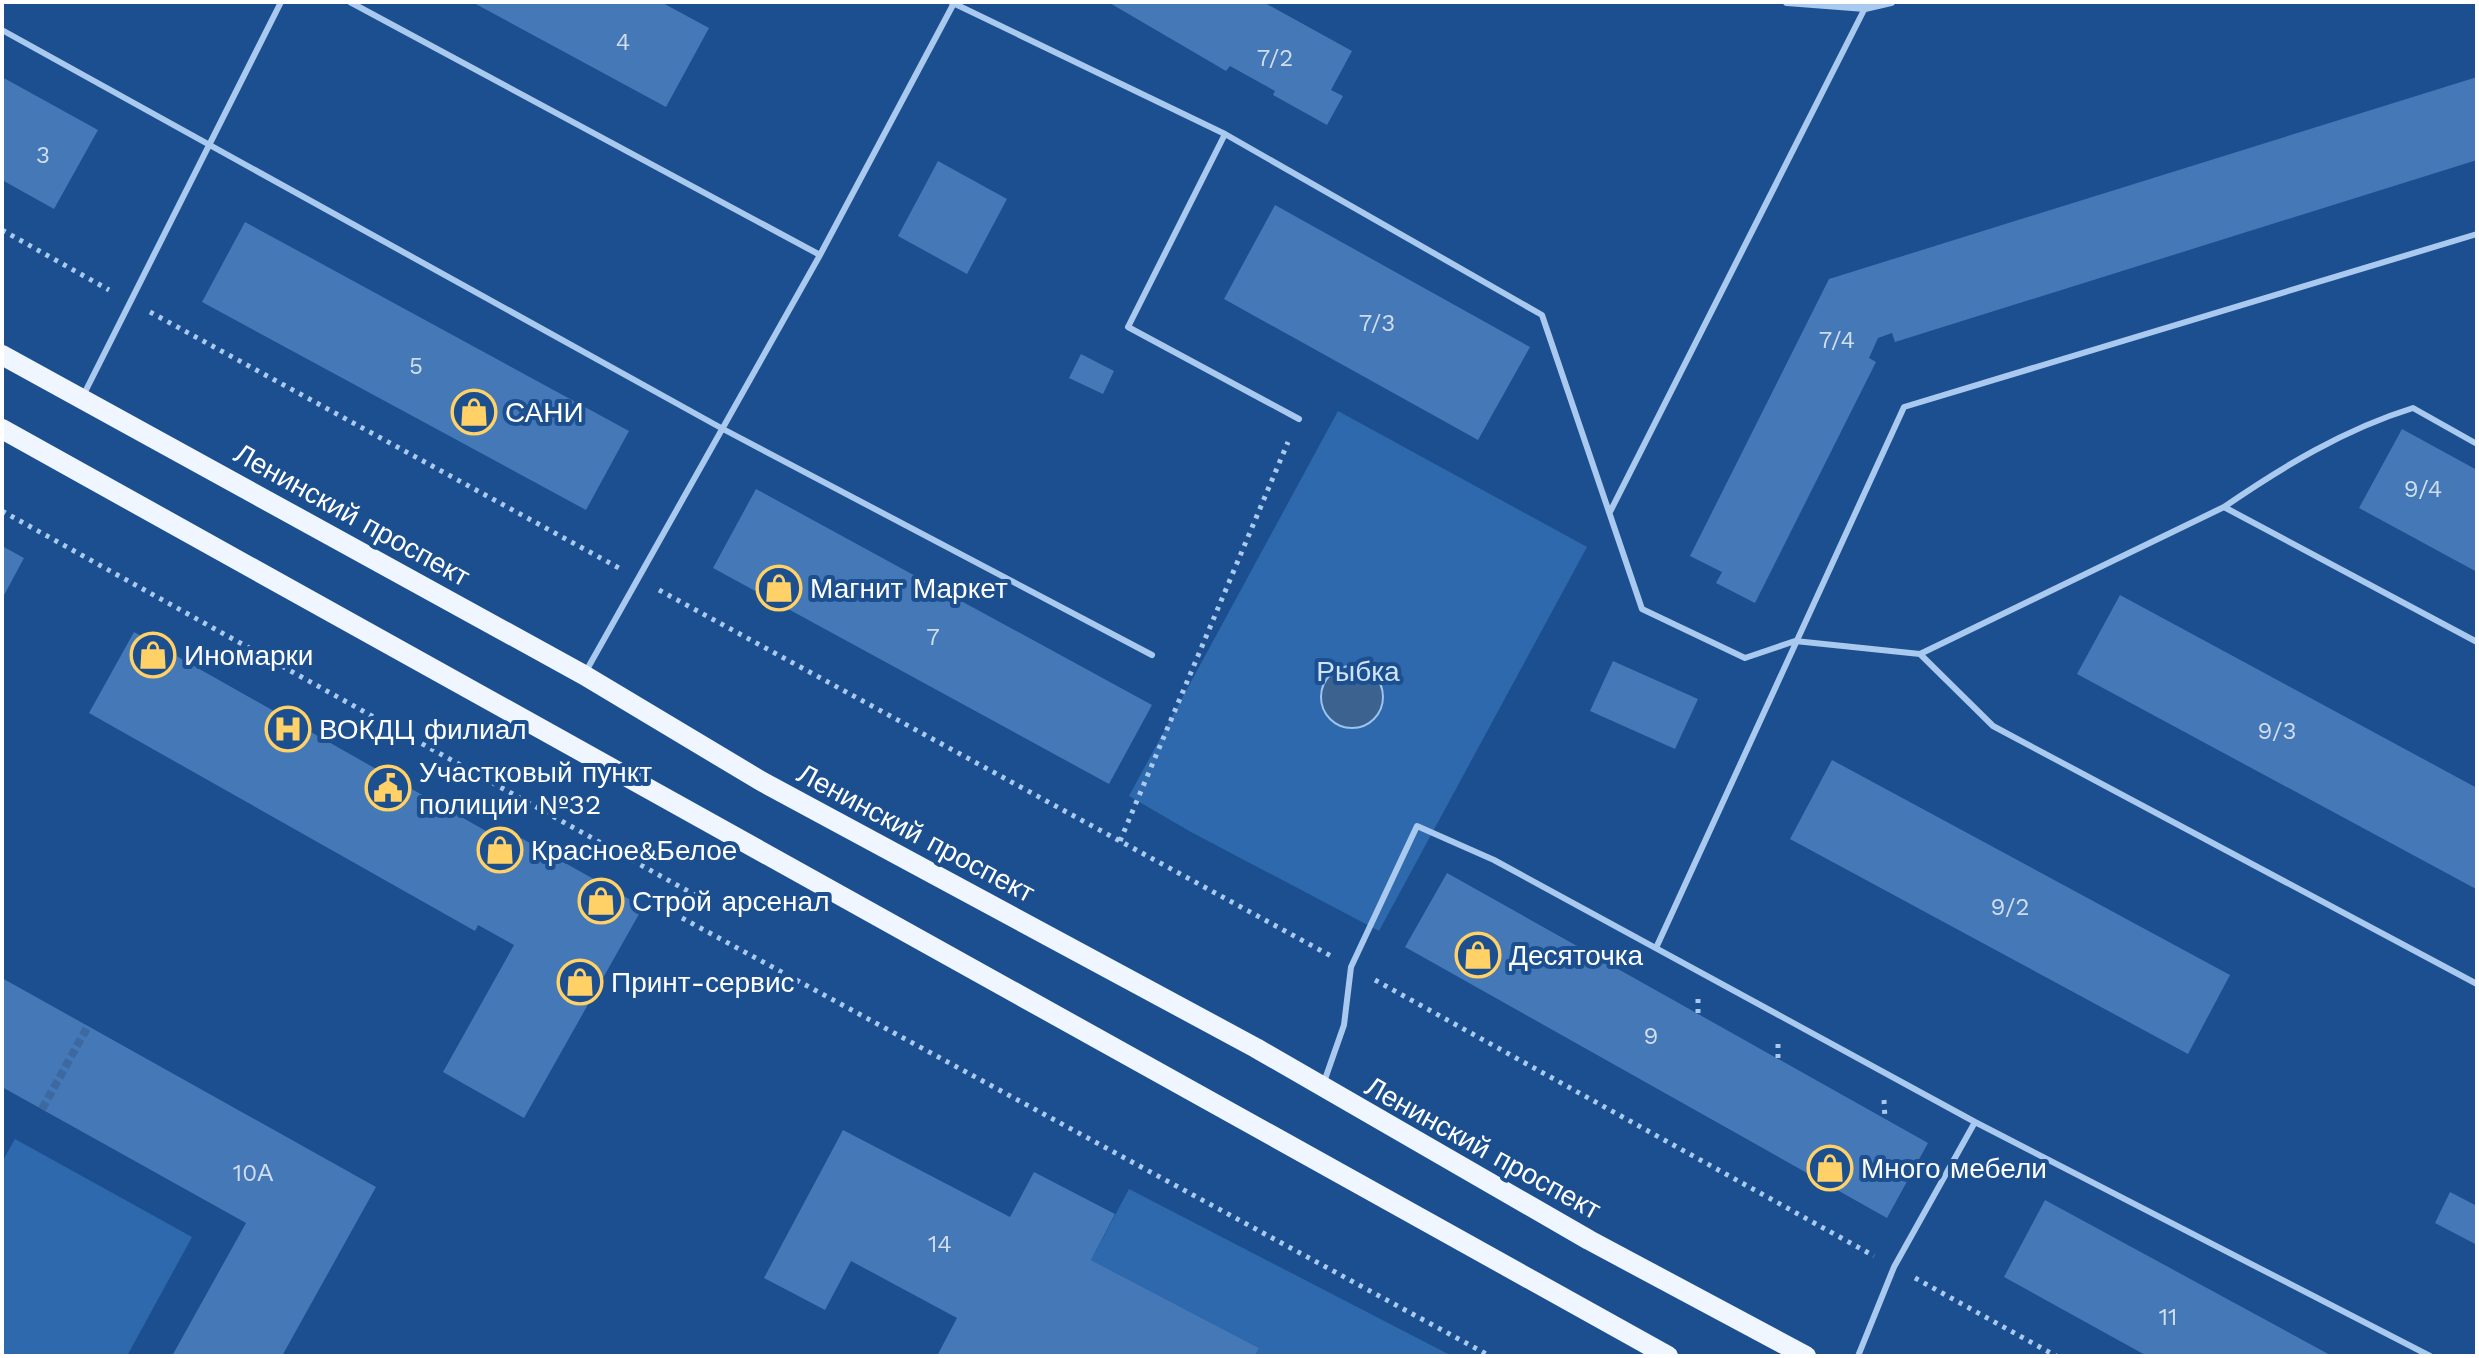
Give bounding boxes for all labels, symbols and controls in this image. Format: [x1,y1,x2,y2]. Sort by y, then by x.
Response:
house number: 4 [616,28,630,56]
house number: 7/2 [1257,44,1293,72]
house number: 3 [36,141,50,169]
house number: 7/3 [1359,309,1395,337]
house number: 7/4 [1819,326,1855,354]
house number: 5 [409,352,423,380]
shop icon: САНИ [450,388,498,436]
place label: САНИ [505,396,584,429]
street label: Ленинский проспект [229,437,476,594]
house number: 9/4 [2404,475,2442,503]
shop icon: Магнит Маркет [755,564,803,612]
place label: Магнит Маркет [810,572,1008,605]
house number: 7 [926,623,940,651]
shop icon: Иномарки [129,631,177,679]
place label: Иномарки [184,639,313,672]
park label: Рыбка [1316,655,1400,688]
hospital icon: ВОКДЦ филиал [264,705,312,753]
place label: ВОКДЦ филиал [319,713,527,746]
house number: 9/3 [2258,717,2296,745]
place label: Участковый пункт полиции №32 [419,756,652,821]
street label: Ленинский проспект [792,756,1040,910]
public building icon: Участковый пункт полиции №32 [364,764,412,812]
shop icon: Красное&Белое [476,826,524,874]
place label: Красное&Белое [531,834,737,867]
shop icon: Строй арсенал [577,877,625,925]
place label: Строй арсенал [632,885,829,918]
house number: 9/2 [1991,893,2029,921]
shop icon: Десяточка [1454,931,1502,979]
place label: Десяточка [1509,939,1644,972]
shop icon: Принт-сервис [556,958,604,1006]
place label: Принт-сервис [611,966,795,999]
house number: 9 [1644,1022,1658,1050]
street label: Ленинский проспект [1360,1070,1607,1227]
shop icon: Много мебели [1806,1144,1854,1192]
place label: Много мебели [1861,1152,2047,1185]
house number: 10А [233,1159,273,1187]
house number: 14 [928,1230,952,1258]
house number: 11 [2159,1303,2177,1331]

